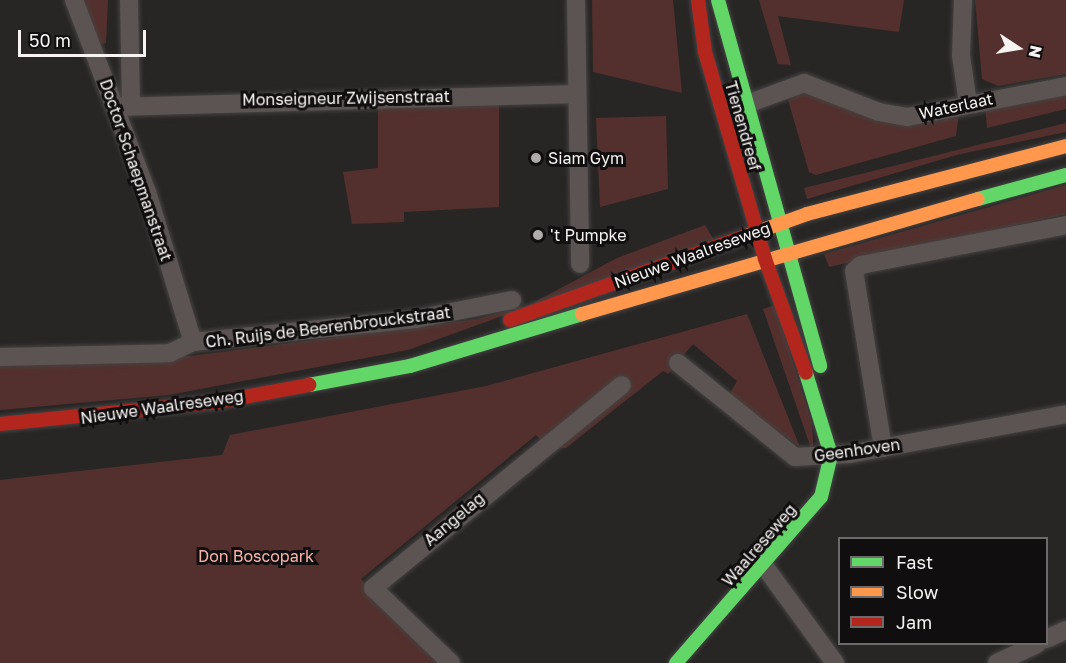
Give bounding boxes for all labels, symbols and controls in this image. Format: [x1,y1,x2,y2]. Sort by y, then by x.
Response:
scale bar [21,18,148,56]
north arrow [988,18,1048,78]
text: 50 m [29,29,71,51]
text: N [1025,44,1047,60]
street label: Doctor Schaepmanstraat [96,77,176,263]
street label: Tienendreef [721,79,765,173]
street label: Monseigneur Zwijsenstraat [242,87,450,109]
street label: Waterlaat [917,89,995,123]
place label: Siam Gym [548,148,624,168]
marker: Siam Gym [529,151,543,165]
street label: Nieuwe Waalreseweg [612,218,772,292]
place label: 't Pumpke [550,225,627,245]
marker: 't Pumpke [531,228,545,242]
street label: Ch. Ruijs de Beerenbrouckstraat [204,302,452,352]
street label: Nieuwe Waalreseweg [79,386,245,428]
street label: Geenhoven [813,434,901,466]
street label: Aangelag [420,488,488,550]
street label: Waalreseweg [718,500,800,590]
legend [838,537,1048,645]
park label: Don Boscopark [198,546,314,566]
text: Fast [896,551,933,573]
text: Slow [896,581,938,603]
text: Jam [896,611,932,633]

